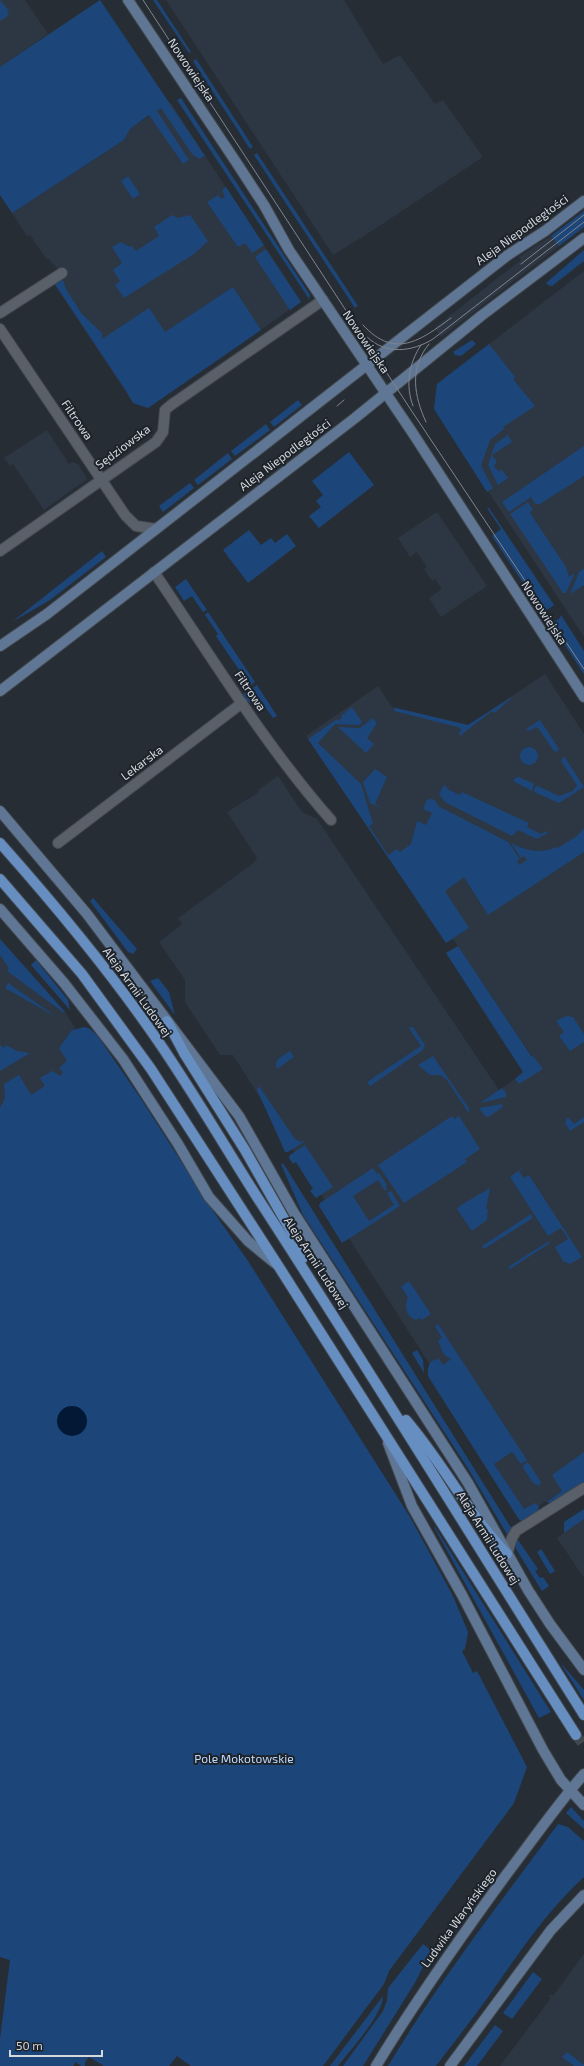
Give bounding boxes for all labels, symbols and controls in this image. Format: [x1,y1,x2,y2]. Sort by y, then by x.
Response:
street label: Nowowiejska [165,35,218,104]
street label: Aleja Niepodległości [473,191,571,268]
street label: Nowowiejska [340,307,393,376]
street label: Filtrowa [59,397,96,442]
street label: Aleja Niepodległości [236,415,333,494]
street label: Sędziowska [92,421,152,471]
street label: Nowowiejska [518,578,571,647]
street label: Filtrowa [232,668,269,713]
street label: Lekarska [118,742,165,783]
street label: Aleja Armii Ludowej [100,944,175,1039]
street label: Aleja Armii Ludowej [281,1214,352,1312]
street label: Aleja Armii Ludowej [454,1488,523,1587]
park label: Pole Mokotowskie [194,1751,294,1765]
street label: Ludwika Waryńskiego [418,1865,499,1970]
scale bar [10,2032,102,2058]
text: 50 m [16,2038,43,2052]

